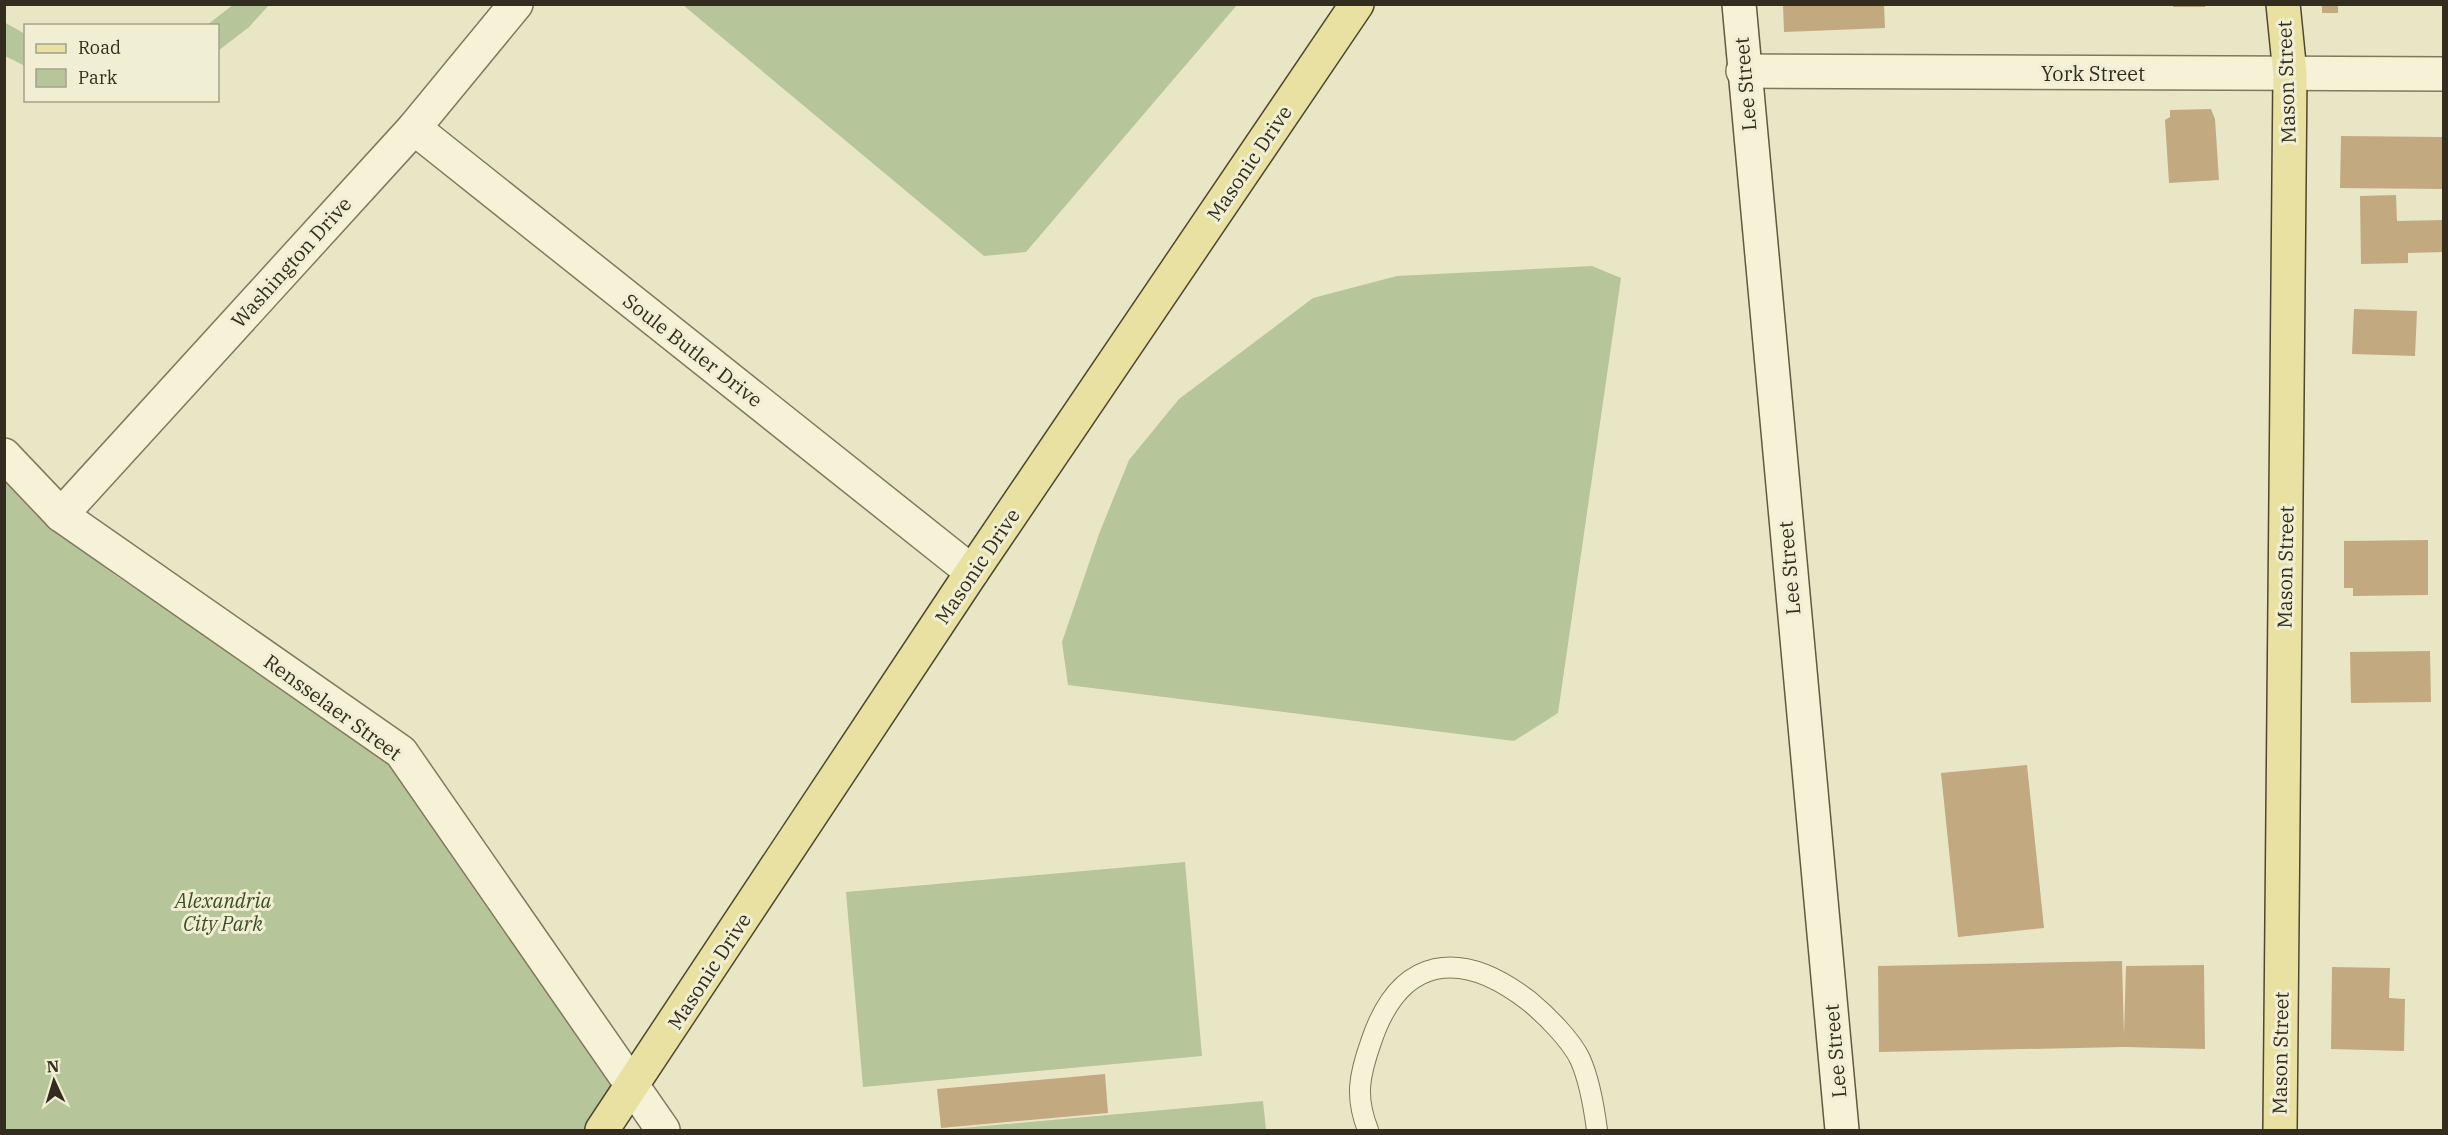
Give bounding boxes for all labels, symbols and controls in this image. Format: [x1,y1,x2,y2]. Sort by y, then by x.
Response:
street label: Mason Street [2270,20,2302,144]
legend [24,24,219,102]
text: Road [78,36,121,59]
street label: Lee Street [1727,36,1763,132]
street label: York Street [2041,60,2145,87]
text: Park [78,66,118,89]
street label: Masonic Drive [1200,100,1298,226]
street label: Washington Drive [225,191,357,333]
street label: Soule Butler Drive [618,287,768,413]
street label: Masonic Drive [928,503,1026,629]
street label: Mason Street [2270,505,2300,629]
street label: Lee Street [1771,520,1807,616]
street label: Rensselaer Street [259,648,407,766]
park label: Alexandria City Park [173,887,271,937]
street label: Masonic Drive [661,907,757,1035]
street label: Mason Street [2265,991,2295,1115]
street label: Lee Street [1817,1003,1853,1099]
north arrow [24,1051,84,1111]
text: N [46,1056,60,1076]

